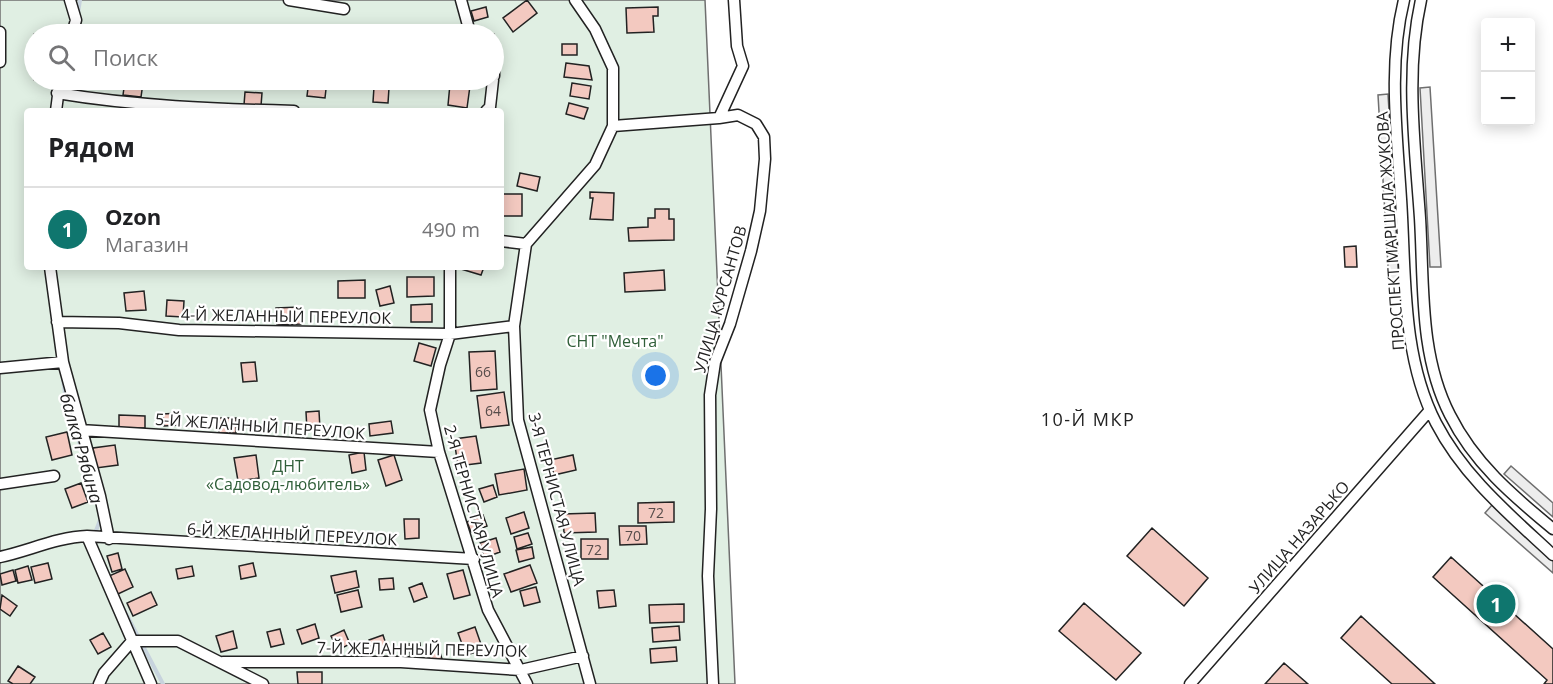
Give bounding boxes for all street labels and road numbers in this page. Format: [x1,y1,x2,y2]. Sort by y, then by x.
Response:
street label: ПРОСПЕКТ МАРШАЛА ЖУКОВА [1371,110,1409,351]
street label: УЛИЦА КУРСАНТОВ [688,223,752,375]
street label: 4-Й ЖЕЛАННЫЙ ПЕРЕУЛОК [181,303,392,329]
street label: 5-Й ЖЕЛАННЫЙ ПЕРЕУЛОК [154,408,366,444]
street label: 3-Я ТЕРНИСТАЯ УЛИЦА [523,410,591,589]
street label: 2-Я ТЕРНИСТАЯ УЛИЦА [439,422,509,601]
street label: УЛИЦА НАЗАРЬКО [1244,476,1354,598]
street label: 6-Й ЖЕЛАННЫЙ ПЕРЕУЛОК [186,518,398,550]
street label: 7-Й ЖЕЛАННЫЙ ПЕРЕУЛОК [317,636,528,662]

